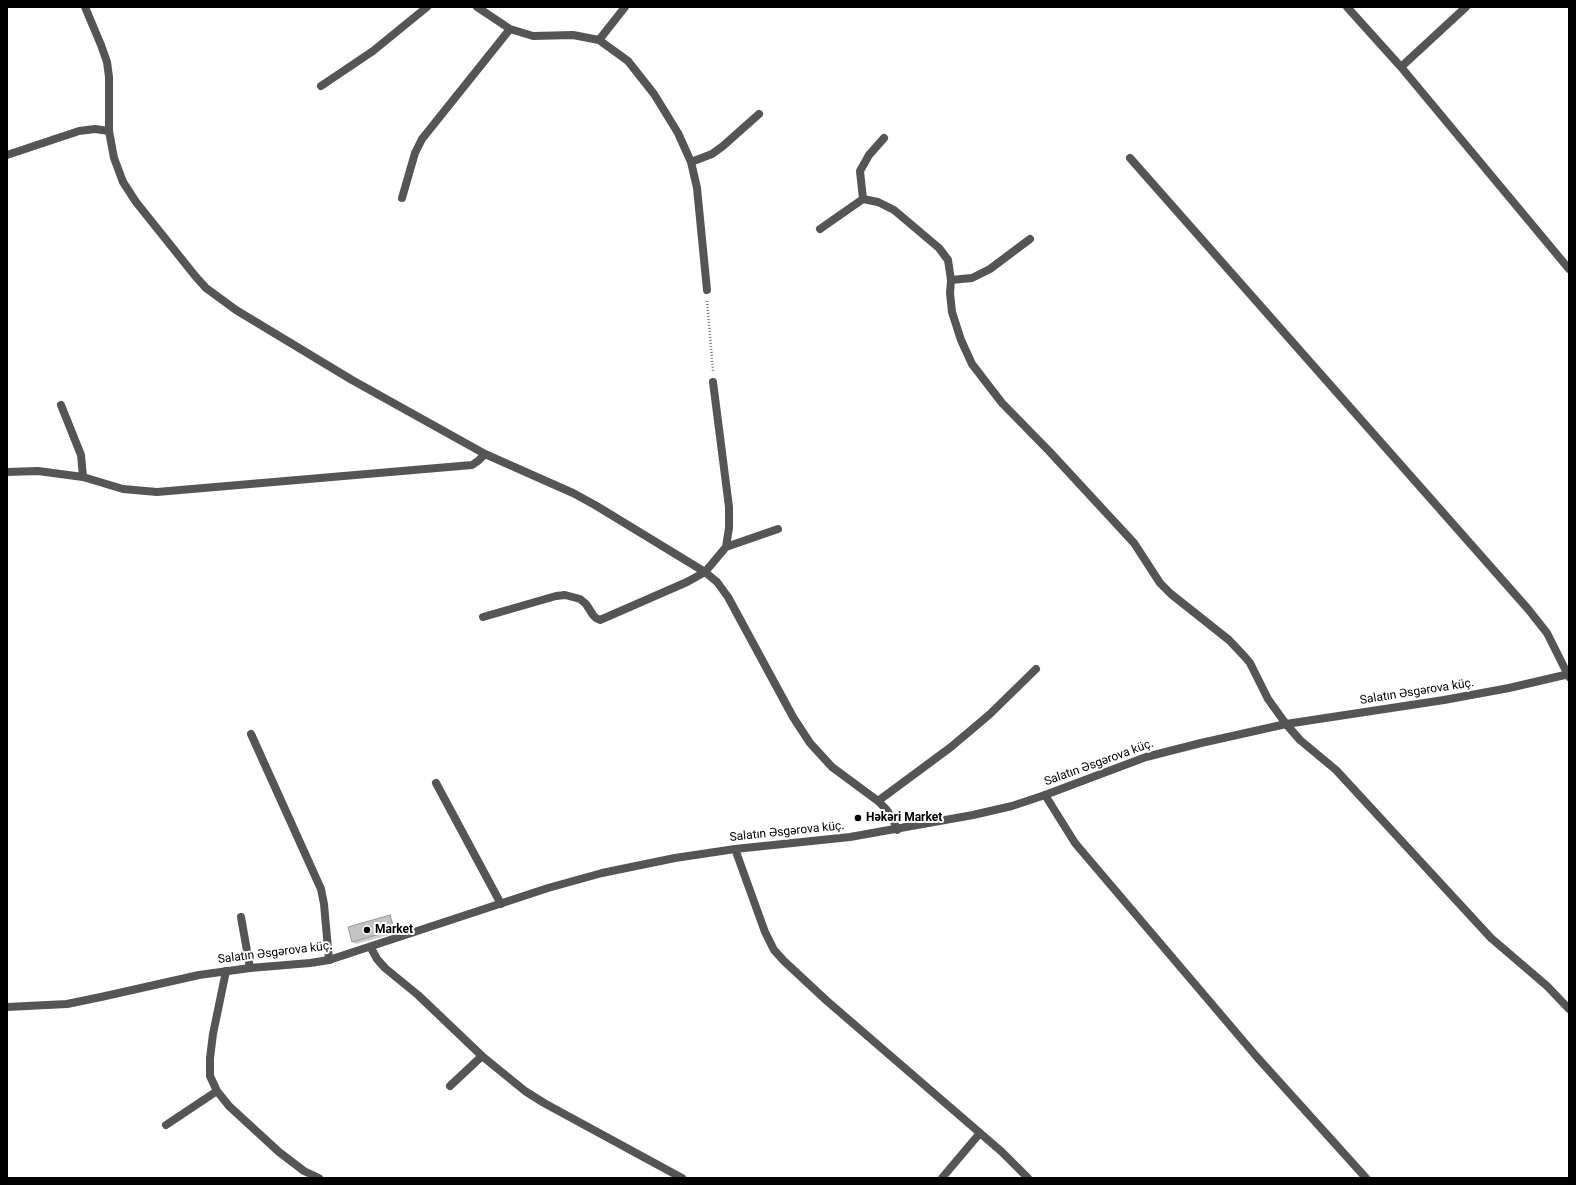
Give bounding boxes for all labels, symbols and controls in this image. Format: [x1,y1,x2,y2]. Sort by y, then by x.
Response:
street label: Salatın Əsgərova küç. [1359,676,1475,708]
street label: Salatın Əsgərova küç. [1042,737,1156,789]
place label: Həkəri Market [866,811,942,825]
marker: Həkəri Market [853,813,863,823]
street label: Salatın Əsgərova küç. [729,819,845,845]
place label: Market [375,923,413,937]
marker: Market [362,925,372,935]
street label: Salatın Əsgərova küç. [217,939,333,967]

